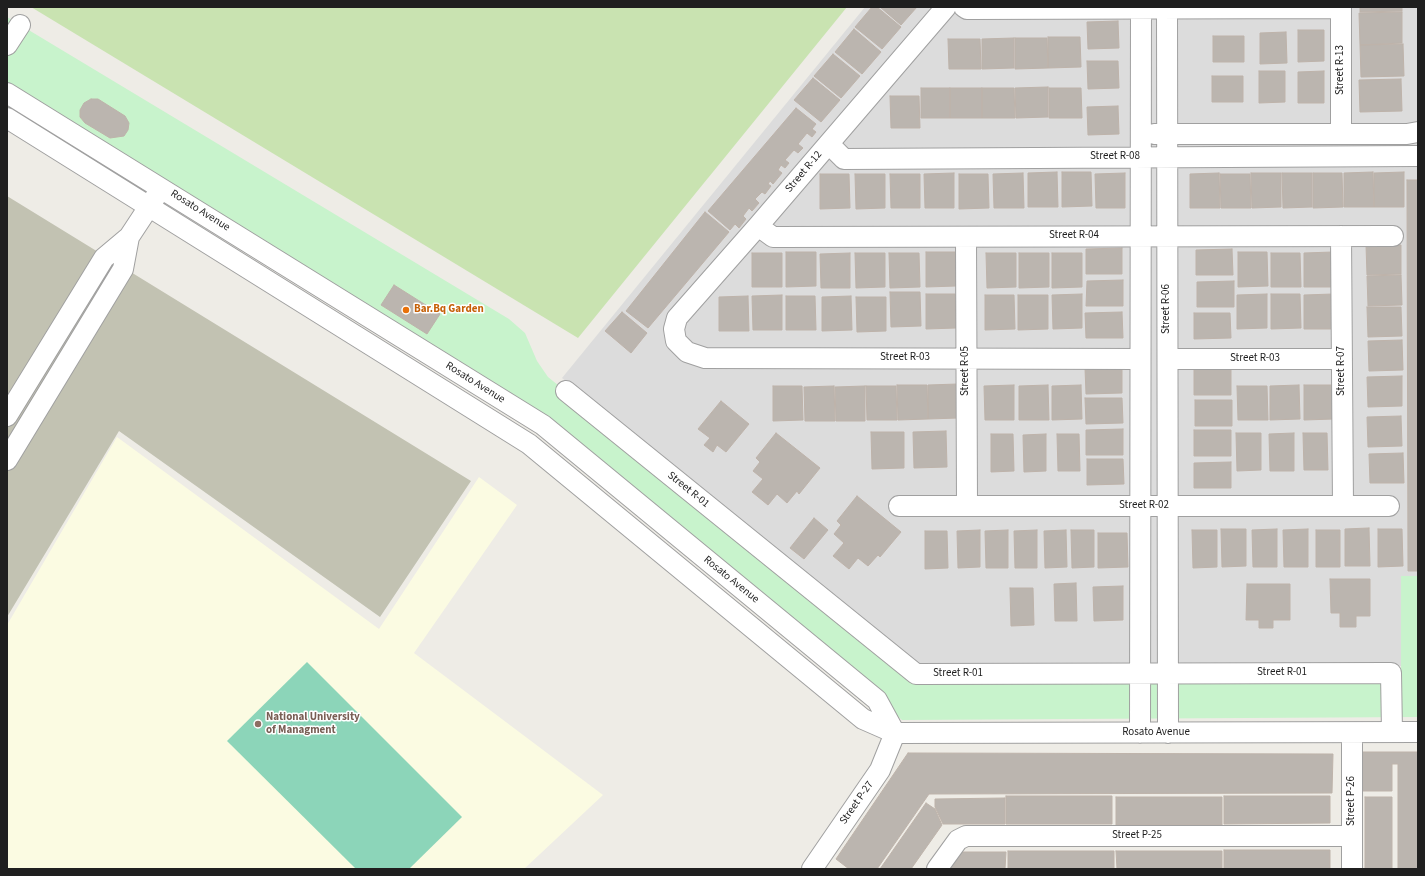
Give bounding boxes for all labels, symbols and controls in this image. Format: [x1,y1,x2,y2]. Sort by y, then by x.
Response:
street label: Street R-13 [1334,45,1348,95]
street label: Street R-12 [783,149,825,195]
street label: Street R-08 [1090,150,1140,164]
street label: Rosato Avenue [168,187,232,235]
street label: Street R-04 [1049,229,1099,243]
street label: Street R-06 [1160,284,1174,334]
place label: Bar.Bq Garden [414,303,484,317]
marker: Bar.Bq Garden [401,305,411,315]
street label: Street R-05 [959,346,973,396]
street label: Street R-07 [1335,346,1349,396]
street label: Street R-03 [880,351,930,365]
street label: Street R-03 [1230,352,1280,366]
street label: Rosato Avenue [443,359,507,407]
street label: Street R-01 [664,469,712,511]
street label: Street R-02 [1119,499,1169,513]
street label: Rosato Avenue [701,554,761,606]
street label: Street R-01 [1257,666,1307,680]
street label: Street R-01 [933,667,983,681]
place label: National University of Managment [266,711,360,737]
marker: National University of Managment [253,719,263,729]
street label: Rosato Avenue [1122,726,1190,740]
street label: Street P-26 [1345,776,1359,826]
street label: Street P-27 [837,779,877,827]
street label: Street P-25 [1112,829,1162,843]

